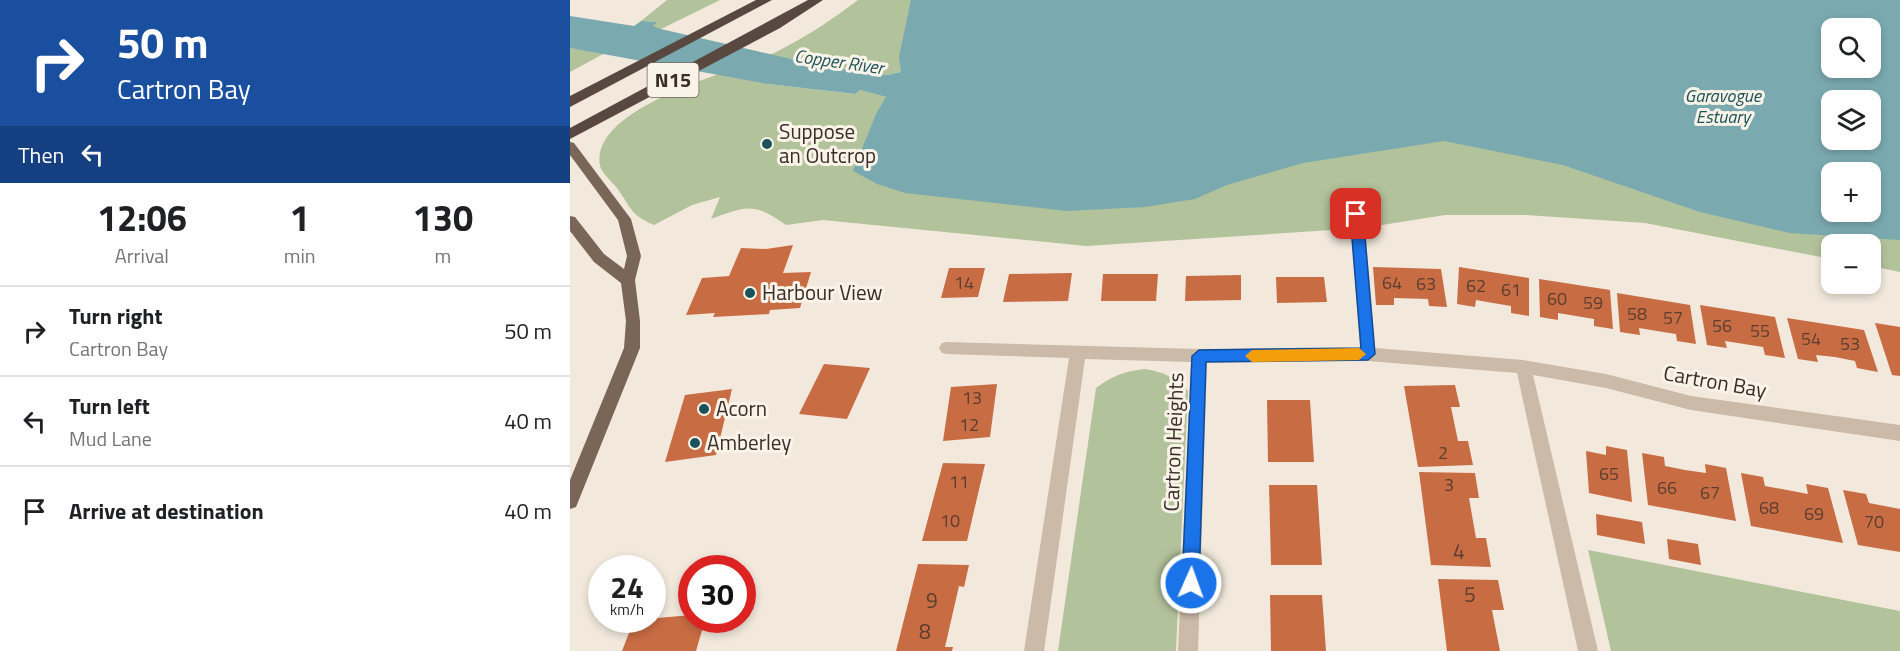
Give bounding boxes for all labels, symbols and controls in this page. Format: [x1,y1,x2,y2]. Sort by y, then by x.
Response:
text: 50 m [117,10,209,74]
map controls [1821,18,1881,294]
button: search [1821,18,1881,78]
icon: right [18,24,96,102]
water label: Copper River [793,42,888,81]
road number: N15 [648,63,698,97]
text: Cartron Bay [117,68,251,109]
water label: Garavogue Estuary [1685,82,1763,130]
button: layers [1821,90,1881,150]
place label: Suppose an Outcrop [779,115,876,171]
marker: Suppose an Outcrop [760,137,774,151]
text: Then [18,138,64,172]
icon: left [76,138,109,171]
button: + [1821,162,1881,222]
pin [1330,188,1381,239]
text: 12:06 [97,190,187,245]
text: 1 [290,190,310,245]
text: 130 [413,190,473,245]
icon: arrive [1339,197,1372,230]
button: − [1821,234,1881,294]
text: Arrival [115,240,169,271]
text: min [284,240,316,271]
text: m [434,240,451,271]
house number: 14 [954,269,974,296]
house number: 64 [1382,269,1402,296]
house number: 63 [1416,270,1436,297]
house number: 62 [1466,272,1486,299]
place label: Harbour View [762,276,882,308]
house number: 61 [1501,276,1521,303]
house number: 60 [1547,285,1567,312]
marker: Harbour View [743,286,757,300]
house number: 59 [1583,289,1603,316]
text: Turn right [69,299,163,333]
house number: 58 [1627,300,1647,327]
house number: 57 [1663,304,1683,331]
house number: 56 [1712,312,1732,339]
text: 50 m [504,314,552,348]
icon: right [18,315,51,348]
house number: 55 [1750,317,1770,344]
house number: 54 [1801,325,1821,352]
house number: 53 [1840,330,1860,357]
text: Cartron Bay [69,333,168,364]
street label: Cartron Bay [1661,356,1769,406]
street label: Cartron Heights [1155,372,1191,512]
house number: 13 [962,384,982,411]
text: Turn left [69,389,150,423]
place label: Acorn [716,392,767,424]
marker: Acorn [697,402,711,416]
text: 40 m [504,404,552,438]
icon: left [18,405,51,438]
house number: 12 [959,411,979,438]
text: Mud Lane [69,423,152,454]
place label: Amberley [707,426,791,458]
marker: Amberley [688,436,702,450]
house number: 2 [1438,439,1448,466]
house number: 65 [1599,460,1619,487]
house number: 11 [949,468,969,495]
house number: 3 [1444,471,1454,498]
house number: 66 [1657,474,1677,501]
house number: 67 [1700,479,1720,506]
text: Arrive at destination [69,494,264,528]
text: 40 m [504,494,552,528]
house number: 68 [1759,494,1779,521]
icon: arrive [18,495,51,528]
house number: 69 [1804,500,1824,527]
house number: 10 [940,507,960,534]
house number: 70 [1864,508,1884,535]
house number: 4 [1453,535,1465,567]
position arrow [1159,551,1223,615]
speed limit sign: 30 [678,555,756,633]
text: 24 [610,564,644,610]
house number: 5 [1464,578,1476,610]
house number: 9 [926,584,938,616]
text: km/h [610,598,644,621]
house number: 8 [919,615,931,647]

